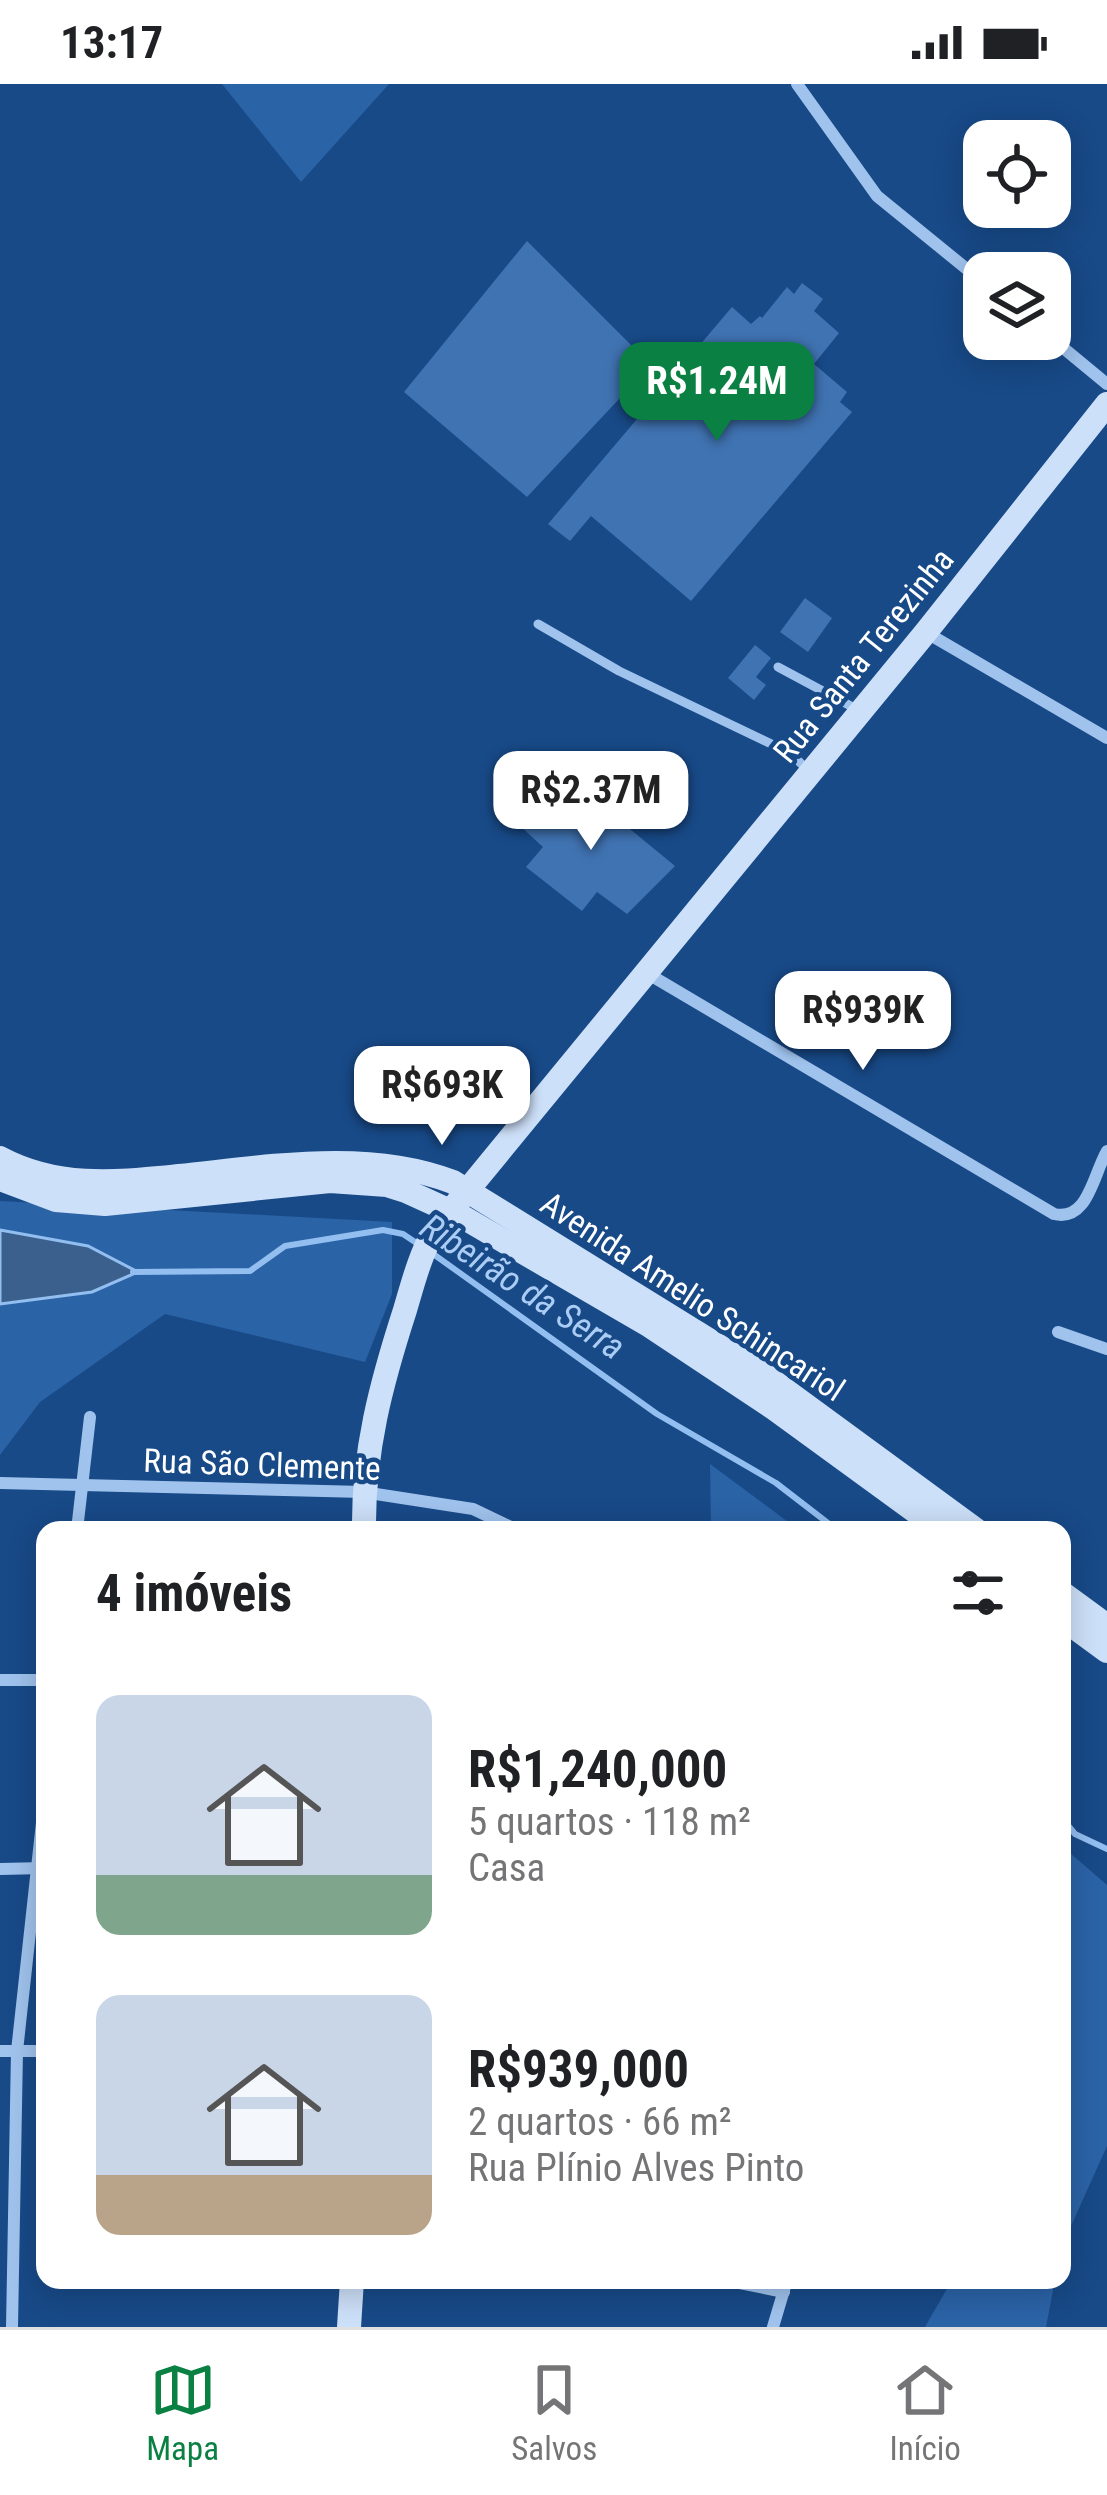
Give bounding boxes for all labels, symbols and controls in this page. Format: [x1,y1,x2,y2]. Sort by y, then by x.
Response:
text: 13:17 [60,16,163,69]
map controls [963,120,1071,360]
button: locate [963,120,1071,228]
button: layers [963,252,1071,360]
pin: R$1.24M [606,342,828,444]
text: R$1.24M [646,358,788,404]
street label: Rua Santa Terezinha [765,540,962,770]
pin: R$2.37M [480,751,702,853]
text: R$2.37M [520,767,662,813]
pin: R$939K [765,971,961,1073]
text: R$939K [802,987,924,1033]
pin: R$693K [344,1046,540,1148]
text: R$693K [381,1062,503,1108]
street label: Avenida Amelio Schincariol [534,1184,852,1409]
water label: Ribeirão da Serra [413,1205,632,1368]
street label: Rua São Clemente [143,1441,381,1488]
icon: filters [945,1560,1011,1626]
text: 4 imóveis [96,1564,292,1623]
text: R$1,240,000 [468,1740,727,1799]
icon: home [192,1743,336,1887]
text: 5 quartos · 118 m² [468,1799,751,1845]
text: Casa [468,1845,545,1891]
text: R$939,000 [468,2040,689,2099]
icon: home [192,2043,336,2187]
text: 2 quartos · 66 m² [468,2099,732,2145]
text: Rua Plínio Alves Pinto [468,2145,804,2191]
tab: Mapa [146,2357,219,2468]
tab: Salvos [511,2357,597,2468]
tab: Início [889,2357,961,2468]

